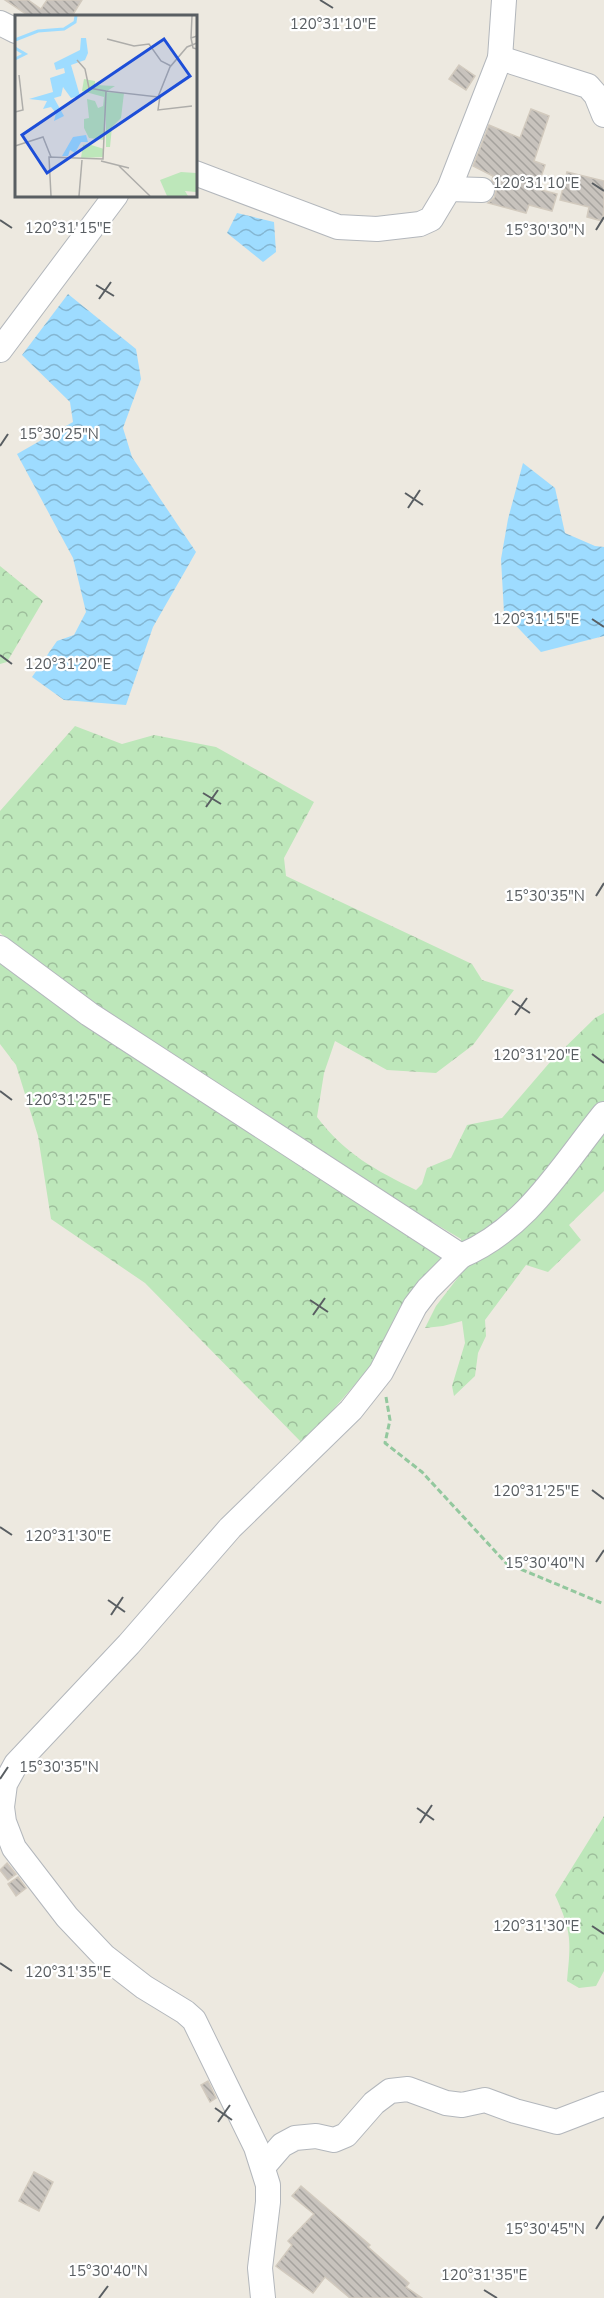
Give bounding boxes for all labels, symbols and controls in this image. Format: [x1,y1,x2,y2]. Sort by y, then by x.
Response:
text: 120°31'10"E [290,14,376,34]
inset map [15,15,196,196]
text: 120°31'10"E [493,173,579,193]
text: 120°31'15"E [25,218,111,238]
text: 15°30'30"N [505,220,585,240]
text: 15°30'25"N [19,424,99,444]
text: 120°31'15"E [493,609,579,629]
text: 120°31'20"E [25,654,111,674]
text: 15°30'35"N [505,886,585,906]
text: 120°31'20"E [493,1045,579,1065]
text: 120°31'25"E [25,1090,111,1110]
text: 120°31'25"E [493,1481,579,1501]
text: 120°31'30"E [25,1526,111,1546]
text: 15°30'40"N [505,1553,585,1573]
text: 15°30'35"N [19,1757,99,1777]
text: 120°31'30"E [493,1916,579,1936]
text: 120°31'35"E [25,1962,111,1982]
text: 15°30'45"N [505,2219,585,2239]
text: 15°30'40"N [68,2261,148,2281]
text: 120°31'35"E [441,2265,527,2285]

